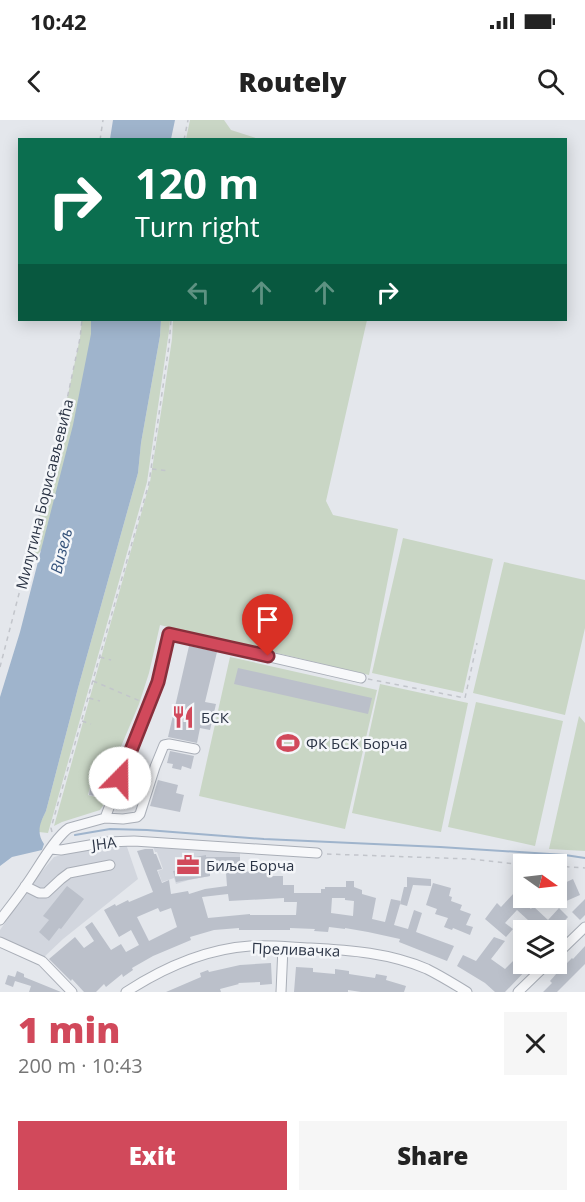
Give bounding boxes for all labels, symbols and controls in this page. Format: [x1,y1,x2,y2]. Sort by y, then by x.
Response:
text: 10:42 [30,6,87,36]
text: Routely [239,63,346,100]
icon: back [18,65,51,98]
icon: search [534,65,567,98]
text: 120 m [135,154,259,211]
icon: right [36,162,114,240]
text: Turn right [135,208,260,245]
icon: left [182,276,215,309]
icon: ahead [245,276,278,309]
icon: ahead [308,276,341,309]
icon: right [371,276,404,309]
street label: Милутина Борисављевића [11,397,77,591]
water label: Визељ [45,526,77,576]
pin [242,594,293,656]
icon: arrive [251,603,284,636]
restaurant icon: БСК [170,704,196,730]
place label: БСК [201,707,230,727]
sports icon: ФК БСК Борча [275,730,301,756]
place label: ФК БСК Борча [306,733,407,753]
position arrow [88,746,152,810]
street label: ЈНА [89,832,118,855]
office icon: Биље Борча [175,852,201,878]
north arrow [513,854,567,908]
map controls [513,854,567,974]
place label: Биље Борча [206,855,294,875]
button: layers [513,920,567,974]
street label: Преливачка [251,937,341,961]
text: 1 min [18,1005,120,1054]
button: close [504,1012,567,1075]
text: 200 m · 10:43 [18,1052,143,1079]
button: Exit [18,1121,287,1190]
button: Share [299,1121,567,1190]

